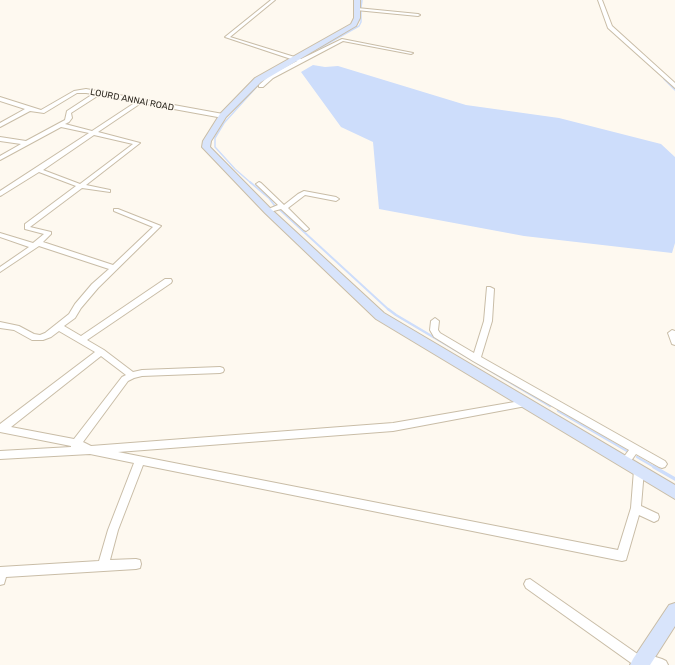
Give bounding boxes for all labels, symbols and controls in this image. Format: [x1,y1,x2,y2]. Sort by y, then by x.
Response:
street label: LOURD ANNAI ROAD [89,87,175,113]

